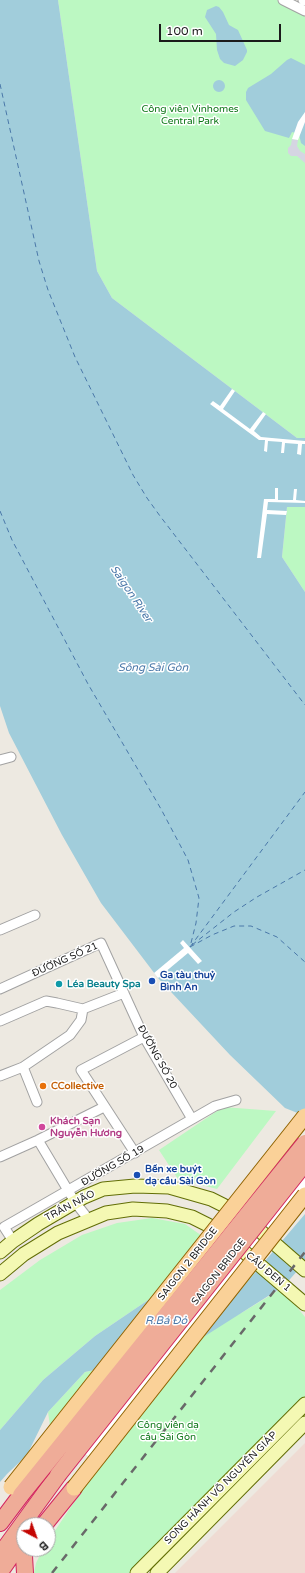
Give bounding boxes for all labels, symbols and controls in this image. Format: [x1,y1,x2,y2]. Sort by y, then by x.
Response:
scale bar [161,16,283,42]
text: 100 m [166,24,203,38]
park label: Công viên Vinhomes Central Park [141,103,239,126]
water label: Saigon River [107,563,155,625]
water label: Sông Sài Gòn [118,661,188,675]
street label: ĐƯỜNG SỐ 21 [30,940,100,980]
place label: Ga tàu thuỷ Bình An [160,969,215,992]
marker: Ga tàu thuỷ Bình An [147,976,157,986]
place label: Léa Beauty Spa [67,978,141,990]
marker: Léa Beauty Spa [54,979,64,989]
street label: ĐƯỜNG SỐ 20 [135,1023,179,1091]
place label: CCollective [51,1080,104,1092]
marker: CCollective [38,1081,48,1091]
place label: Khách Sạn Nguyễn Hương [50,1115,122,1138]
marker: Khách Sạn Nguyễn Hương [37,1122,47,1132]
street label: ĐƯỜNG SỐ 19 [79,1143,147,1189]
place label: Bến xe buýt dạ cầu Sài Gòn [145,1163,216,1186]
marker: Bến xe buýt dạ cầu Sài Gòn [132,1170,142,1180]
street label: TRẦN NÃO [43,1188,97,1224]
street label: SAIGON 2 BRIDGE [156,1225,220,1303]
street label: SAIGON BRIDGE [189,1236,249,1308]
street label: CẦU ĐEN 1 [243,1250,293,1294]
water label: R.Bá Đỏ [145,1314,187,1328]
park label: Công viên dạ cầu Sài Gòn [137,1419,199,1442]
street label: SONG HÀNH VÕ NGUYÊN GIÁP [162,1429,280,1547]
north arrow [16,1517,56,1557]
text: B [36,1538,51,1553]

